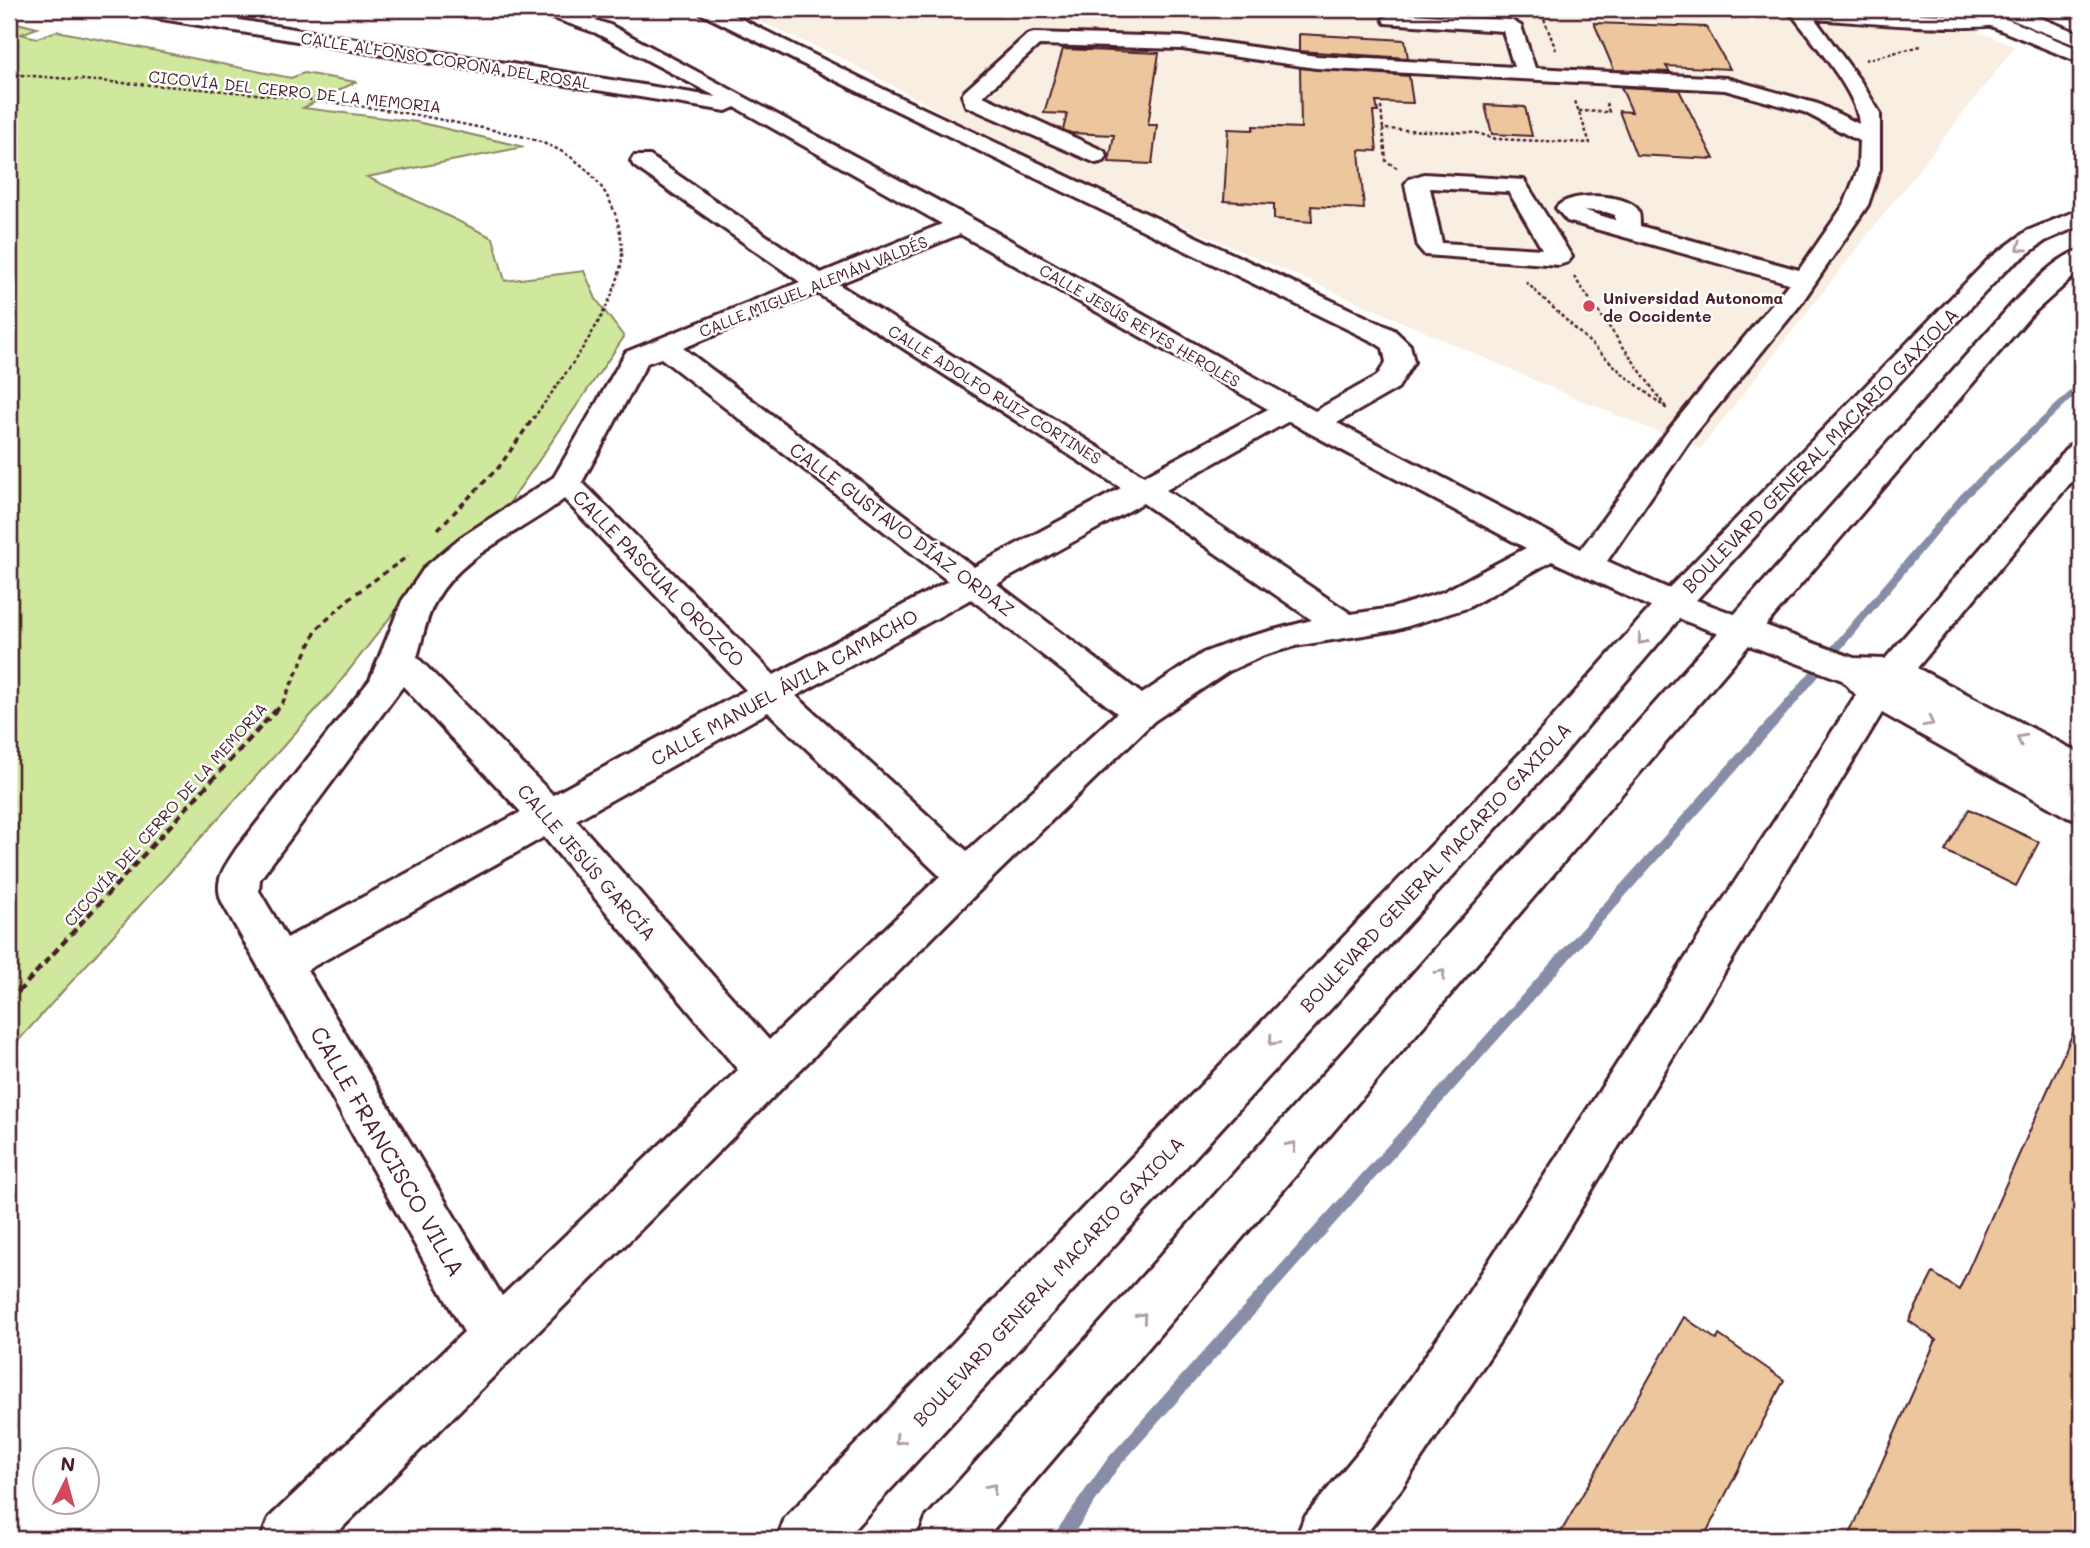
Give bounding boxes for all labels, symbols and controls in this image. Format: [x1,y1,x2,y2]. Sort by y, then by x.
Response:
street label: CALLE ALFONSO CORONA DEL ROSAL [299,27,593,93]
street label: CICOVÍA DEL CERRO DE LA MEMORIA [148,65,442,117]
street label: CALLE MIGUEL ALEMÁN VALDÉS [696,230,930,342]
one-way arrow [2016,239,2029,251]
street label: CALLE JESÚS REYES HEROLES [1036,259,1244,391]
place label: Universidad Autonoma de Occidente [1603,287,1783,326]
marker: Universidad Autonoma de Occidente [1581,298,1597,314]
street label: BOULEVARD GENERAL MACARIO GAXIOLA [1676,302,1964,598]
street label: CALLE ADOLFO RUIZ CORTINES [884,319,1106,469]
street label: CALLE GUSTAVO DÍAZ ORDAZ [785,436,1019,622]
street label: CALLE PASCUAL OROZCO [568,484,750,672]
street label: CALLE MANUEL ÁVILA CAMACHO [646,603,922,771]
one-way arrow [1638,631,1650,644]
street label: CICOVÍA DEL CERRO DE LA MEMORIA [59,698,271,930]
one-way arrow [1922,714,1935,727]
street label: BOULEVARD GENERAL MACARIO GAXIOLA [1294,717,1576,1017]
one-way arrow [2016,733,2028,747]
street label: CALLE JESÚS GARCÍA [512,778,662,946]
one-way arrow [1433,970,1445,983]
street label: CALLE FRANCISCO VILLA [304,1021,472,1281]
one-way arrow [1268,1033,1281,1046]
street label: BOULEVARD GENERAL MACARIO GAXIOLA [907,1131,1189,1431]
one-way arrow [1284,1141,1296,1154]
one-way arrow [1134,1313,1146,1326]
one-way arrow [895,1432,907,1445]
north arrow [32,1446,102,1516]
text: N [59,1450,76,1477]
one-way arrow [984,1483,996,1496]

